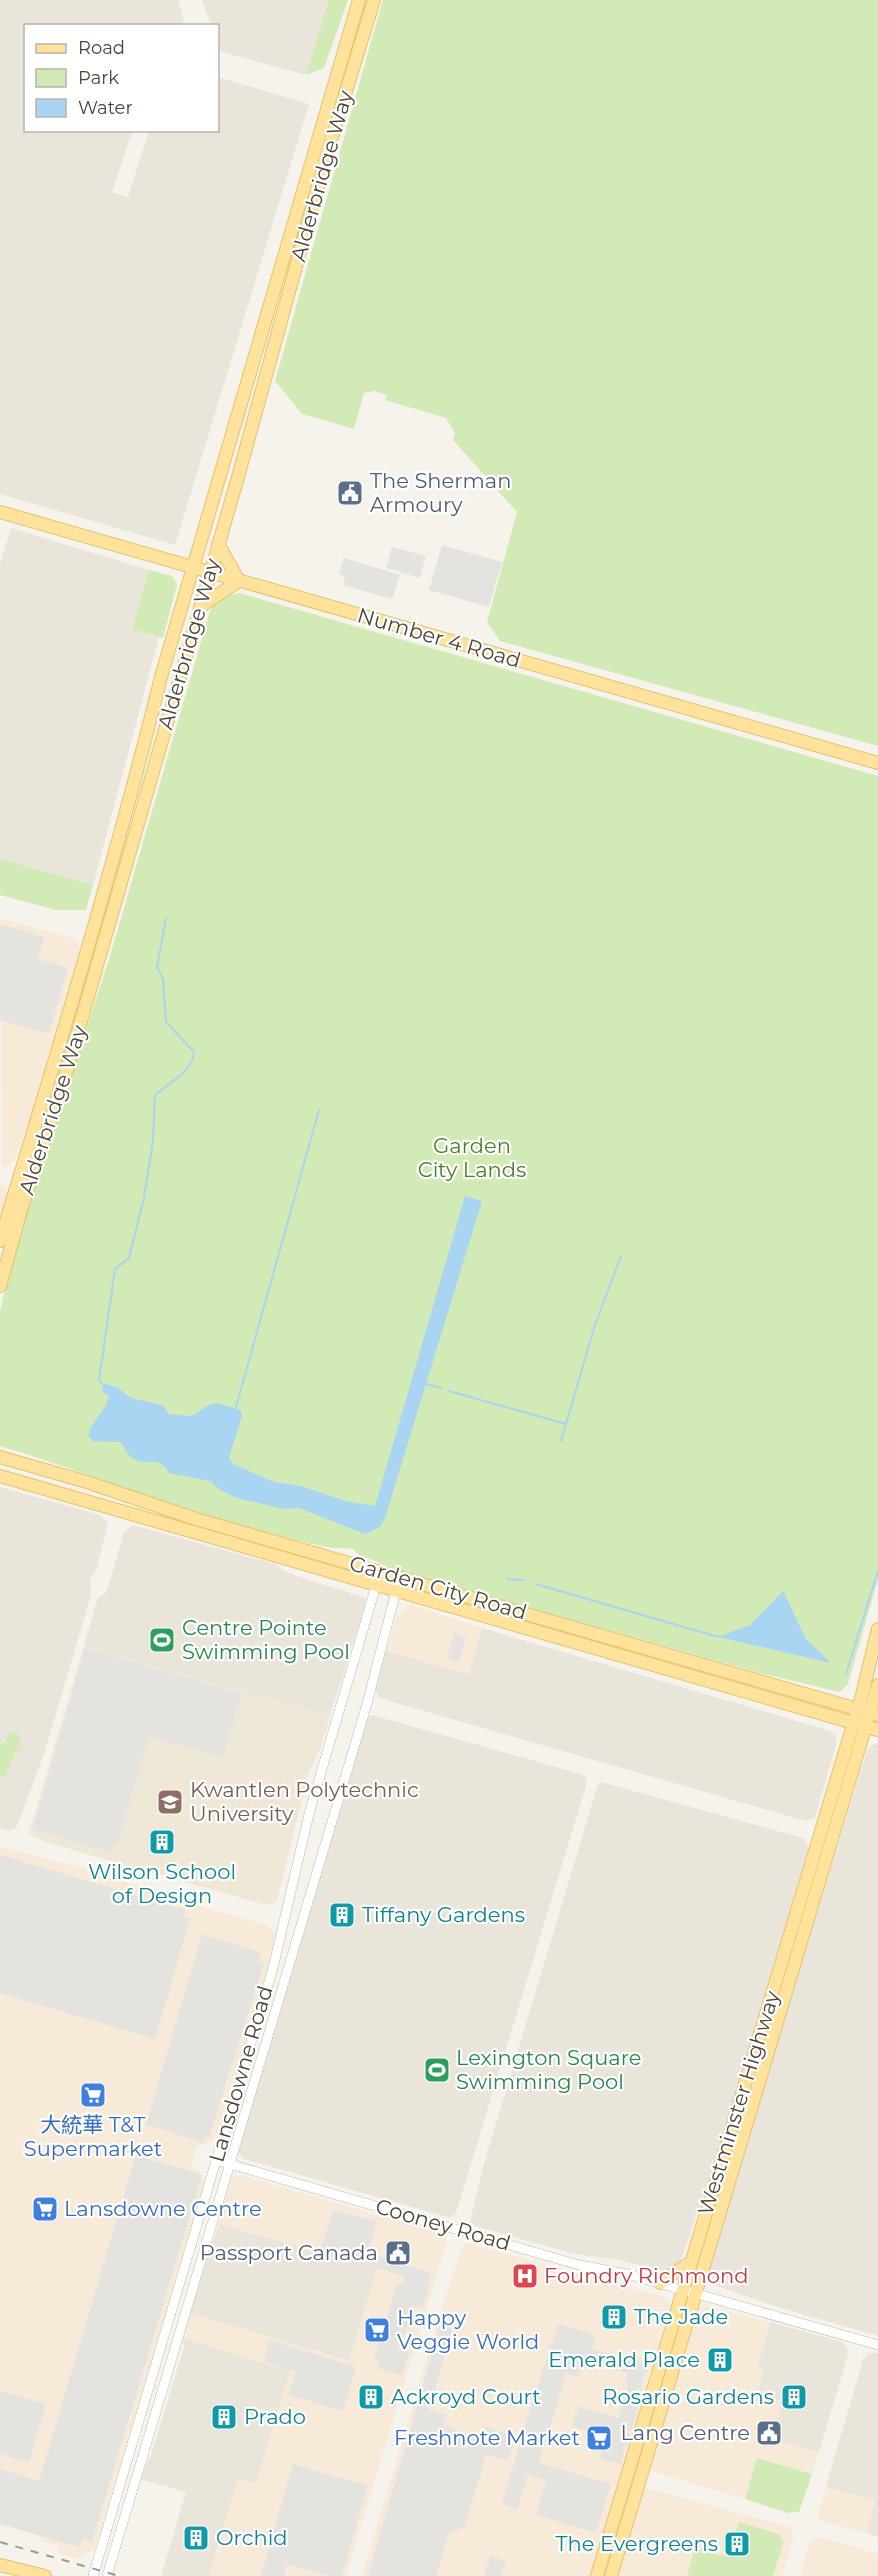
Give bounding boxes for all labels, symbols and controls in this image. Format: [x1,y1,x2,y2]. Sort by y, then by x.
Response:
legend [24,24,219,132]
text: Road [78,37,125,59]
text: Park [78,67,119,89]
street label: Alderbridge Way [285,87,358,264]
text: Water [78,97,133,119]
place label: The Sherman Armoury [370,468,511,517]
public building icon: The Sherman Armoury [335,478,365,508]
street label: Alderbridge Way [152,555,225,732]
street label: Number 4 Road [355,602,524,673]
street label: Alderbridge Way [13,1022,92,1198]
park label: Garden City Lands [418,1133,526,1182]
street label: Garden City Road [347,1550,530,1625]
place label: Centre Pointe Swimming Pool [182,1615,350,1664]
sports icon: Centre Pointe Swimming Pool [147,1625,177,1655]
place label: Kwantlen Polytechnic University [190,1777,419,1826]
school or university icon: Kwantlen Polytechnic University [155,1787,185,1817]
building icon: Wilson School of Design [147,1827,177,1857]
place label: Wilson School of Design [88,1859,236,1908]
building icon: Tiffany Gardens [327,1900,357,1930]
place label: Tiffany Gardens [362,1902,525,1927]
street label: Lansdowne Road [203,1983,278,2165]
street label: Westminster Highway [692,1987,785,2218]
place label: Lexington Square Swimming Pool [456,2045,642,2094]
sports icon: Lexington Square Swimming Pool [422,2055,452,2085]
supermarket icon: 大統華 T&T Supermarket [78,2080,108,2110]
place label: 大統華 T&T Supermarket [24,2112,162,2161]
street label: Cooney Road [373,2193,514,2256]
supermarket icon: Lansdowne Centre [30,2194,60,2224]
place label: Lansdowne Centre [64,2196,262,2221]
public building icon: Passport Canada [383,2238,413,2268]
place label: Passport Canada [200,2240,378,2265]
hospital icon: Foundry Richmond [510,2261,540,2291]
place label: Foundry Richmond [544,2263,748,2288]
building icon: The Jade [599,2302,629,2332]
place label: The Jade [634,2304,728,2329]
place label: Happy Veggie World [397,2305,539,2354]
supermarket icon: Happy Veggie World [362,2315,392,2345]
building icon: Emerald Place [705,2345,735,2375]
place label: Emerald Place [548,2347,700,2372]
building icon: Ackroyd Court [356,2382,386,2412]
building icon: Rosario Gardens [779,2382,809,2412]
place label: Ackroyd Court [391,2384,541,2409]
place label: Rosario Gardens [602,2384,774,2409]
building icon: Prado [209,2402,239,2432]
place label: Prado [244,2404,306,2429]
public building icon: Lang Centre [754,2418,784,2448]
place label: Lang Centre [621,2420,750,2445]
supermarket icon: Freshnote Market [584,2423,614,2453]
place label: Freshnote Market [394,2425,580,2450]
building icon: Orchid [181,2523,211,2553]
place label: Orchid [216,2525,288,2550]
building icon: The Evergreens [722,2529,752,2559]
place label: The Evergreens [555,2531,718,2556]

